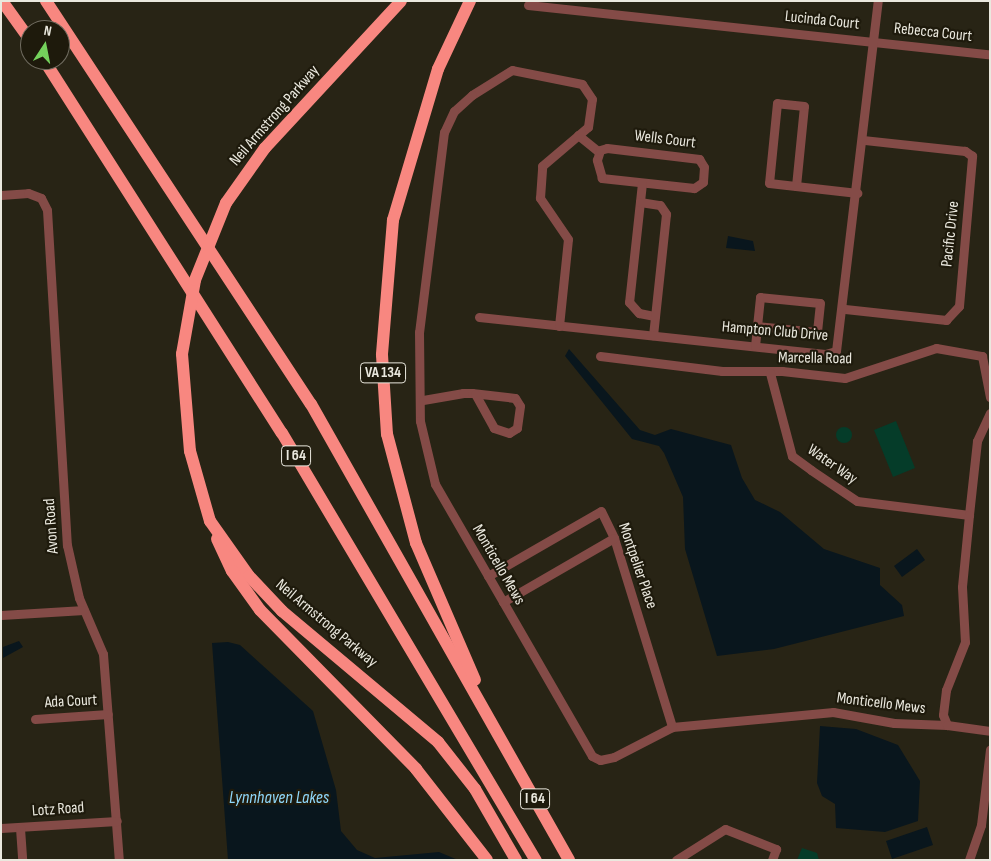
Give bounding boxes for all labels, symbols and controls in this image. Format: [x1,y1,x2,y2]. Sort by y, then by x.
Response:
street label: Lucinda Court [784,8,860,34]
street label: Rebecca Court [893,19,973,47]
north arrow [20,20,70,70]
text: N [42,22,53,40]
street label: Neil Armstrong Parkway [226,62,324,170]
street label: Wells Court [633,127,697,153]
street label: Pacific Drive [938,200,964,268]
street label: Hampton Club Drive [721,318,829,346]
street label: Marcella Road [778,349,852,369]
road number: VA 134 [359,360,407,386]
street label: Water Way [803,441,861,489]
road number: I 64 [281,444,311,468]
street label: Avon Road [40,498,64,554]
street label: Monticello Mews [467,521,529,609]
street label: Montpelier Place [613,521,661,611]
street label: Neil Armstrong Parkway [271,576,381,672]
street label: Monticello Mews [835,689,927,719]
street label: Ada Court [44,691,98,713]
road number: I 64 [520,786,550,812]
water label: Lynnhaven Lakes [229,787,329,809]
street label: Lotz Road [31,799,85,821]

